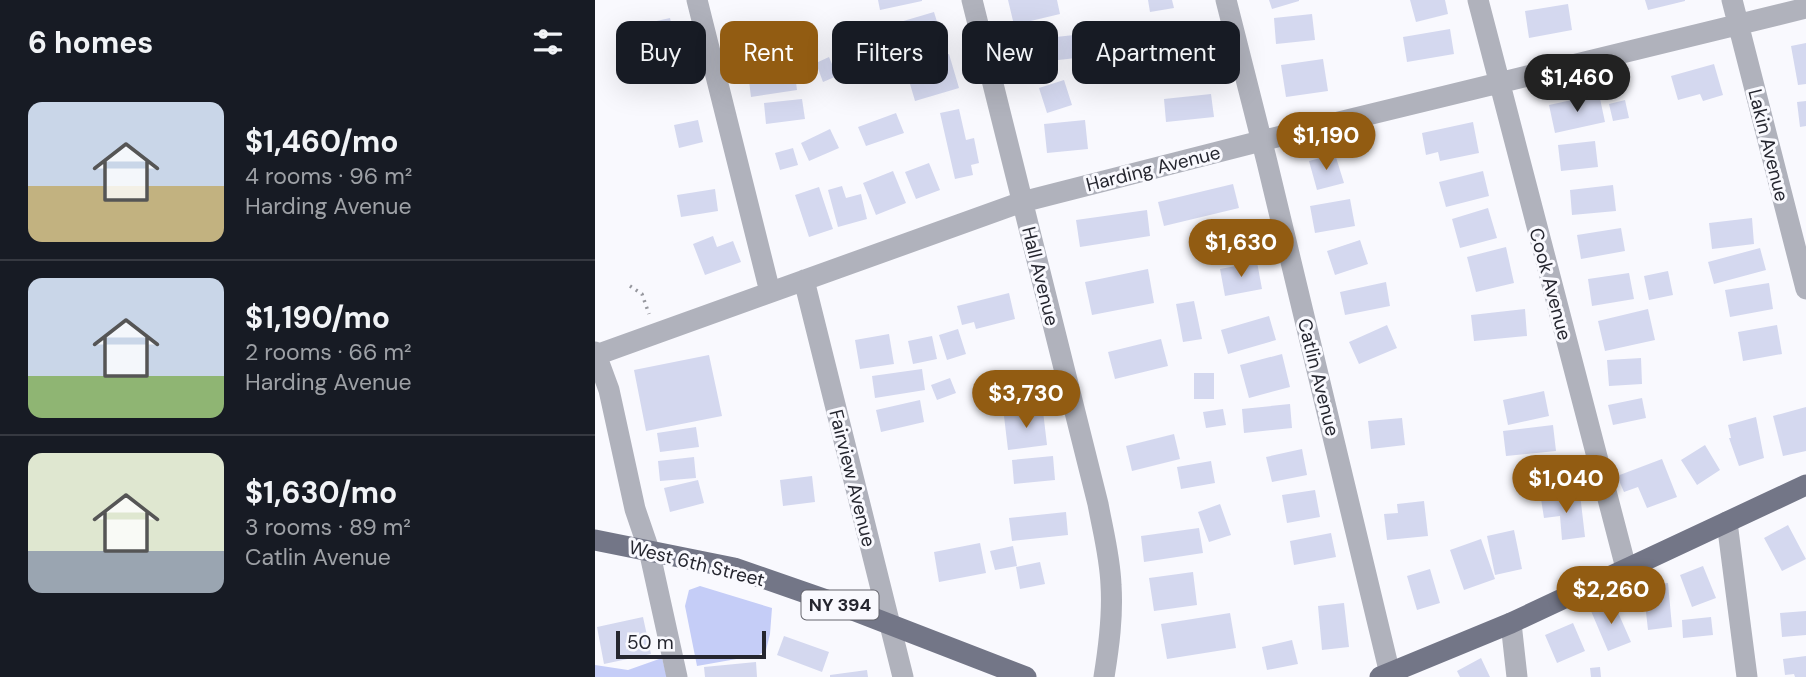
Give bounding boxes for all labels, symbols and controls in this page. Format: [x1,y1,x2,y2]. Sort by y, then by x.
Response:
chip: Buy [616,21,706,84]
chip: Rent [720,21,818,84]
chip: Filters [832,21,948,84]
chip: New [962,21,1058,84]
chip: Apartment [1072,21,1240,84]
text: 6 homes [28,23,153,62]
icon: filters [529,23,567,61]
pin: $1,460 [1520,54,1634,114]
text: $1,460 [1540,62,1614,92]
street label: Lakin Avenue [1742,86,1795,204]
pin: $1,190 [1269,113,1383,172]
text: $1,190 [1292,120,1360,150]
text: $1,460/mo [245,122,399,161]
icon: home [84,130,168,214]
street label: Harding Avenue [1083,140,1223,197]
text: 4 rooms · 96 m² [245,161,412,191]
text: Harding Avenue [245,191,412,221]
pin: $1,630 [1184,219,1298,279]
street label: Hall Avenue [1016,224,1065,328]
street label: Cook Avenue [1524,225,1578,343]
text: $1,630 [1205,227,1277,257]
text: $1,190/mo [245,298,390,337]
icon: home [84,306,168,390]
street label: Catlin Avenue [1292,316,1345,439]
text: 2 rooms · 66 m² [245,337,412,367]
text: Harding Avenue [245,367,412,397]
pin: $3,730 [969,370,1083,430]
text: $3,730 [988,378,1064,408]
street label: Fairview Avenue [823,407,882,549]
pin: $1,040 [1509,456,1623,515]
text: $1,040 [1528,463,1604,493]
text: $1,630/mo [245,473,397,512]
icon: home [84,481,168,565]
text: 3 rooms · 89 m² [245,512,411,542]
street label: West 6th Street [626,535,767,592]
text: Catlin Avenue [245,542,391,572]
pin: $2,260 [1554,566,1668,626]
text: $2,260 [1573,574,1649,604]
road number: NY 394 [801,590,879,620]
scale bar [616,628,767,660]
text: 50 m [627,630,674,655]

